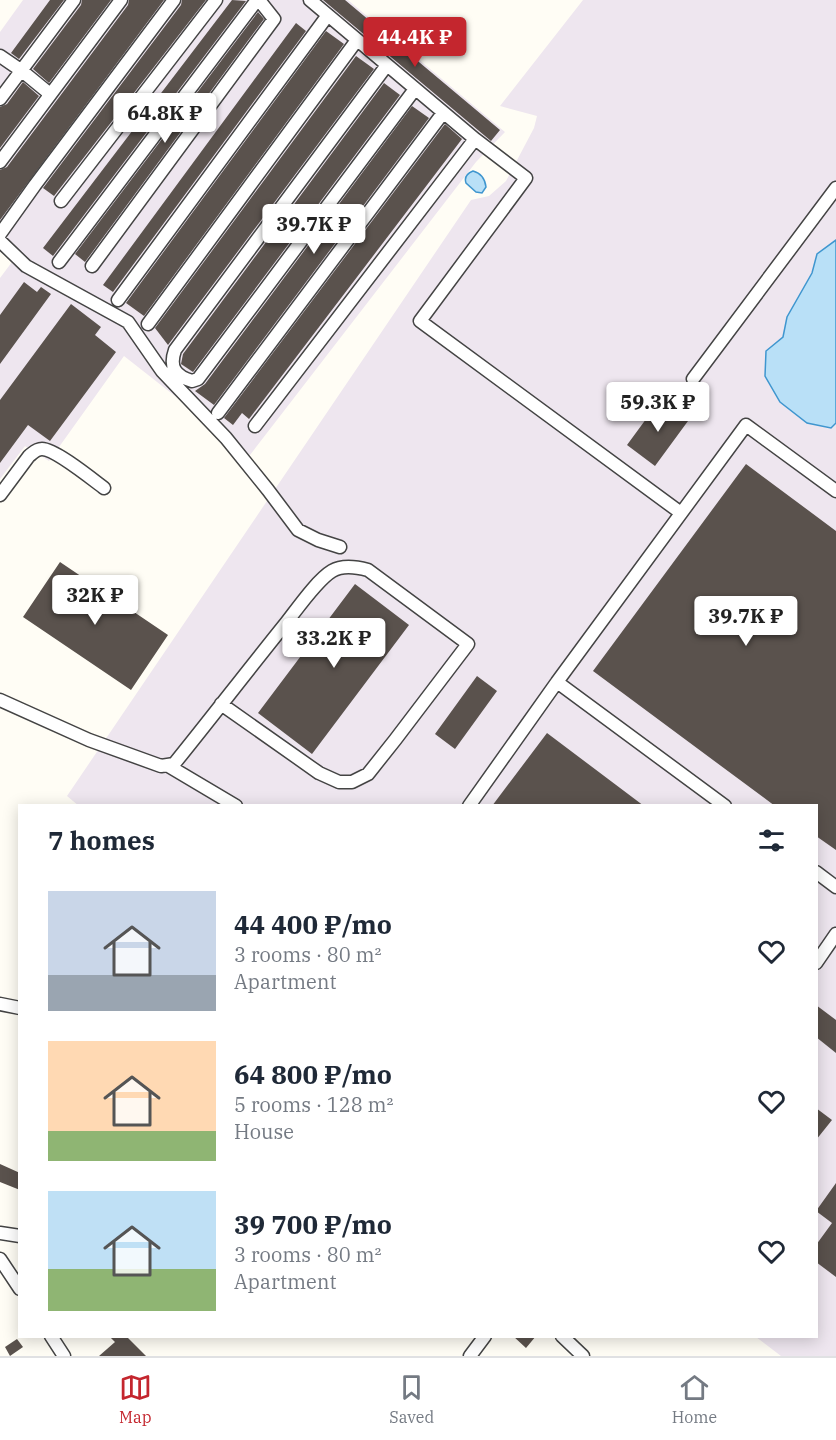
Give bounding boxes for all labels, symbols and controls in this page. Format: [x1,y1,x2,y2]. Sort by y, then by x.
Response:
pin: 44.4K ₽ [360,17,470,68]
text: 44.4K ₽ [377,23,453,50]
pin: 64.8K ₽ [110,93,220,144]
text: 64.8K ₽ [127,99,203,126]
pin: 39.7K ₽ [259,204,369,255]
text: 39.7K ₽ [276,210,352,237]
pin: 59.3K ₽ [603,382,713,433]
text: 59.3K ₽ [620,388,696,415]
pin: 32K ₽ [53,575,137,626]
text: 32K ₽ [66,581,124,608]
pin: 39.7K ₽ [691,596,801,647]
text: 39.7K ₽ [708,602,784,629]
pin: 33.2K ₽ [279,618,389,669]
text: 33.2K ₽ [296,624,372,651]
text: 7 homes [48,823,155,857]
icon: filters [755,824,788,857]
text: 44 400 ₽/mo [234,907,392,941]
icon: home [96,915,168,987]
icon: heart [755,935,788,968]
text: 3 rooms · 80 m² [234,941,381,968]
text: Apartment [234,968,337,995]
text: 64 800 ₽/mo [234,1057,392,1091]
icon: home [96,1065,168,1137]
icon: heart [755,1085,788,1118]
text: 5 rooms · 128 m² [234,1091,393,1118]
text: House [234,1118,294,1145]
text: 39 700 ₽/mo [234,1207,392,1241]
icon: home [96,1215,168,1287]
icon: heart [755,1235,788,1268]
text: 3 rooms · 80 m² [234,1241,381,1268]
text: Apartment [234,1268,337,1295]
tab: Map [119,1371,152,1427]
tab: Saved [389,1371,434,1427]
tab: Home [672,1371,717,1427]

